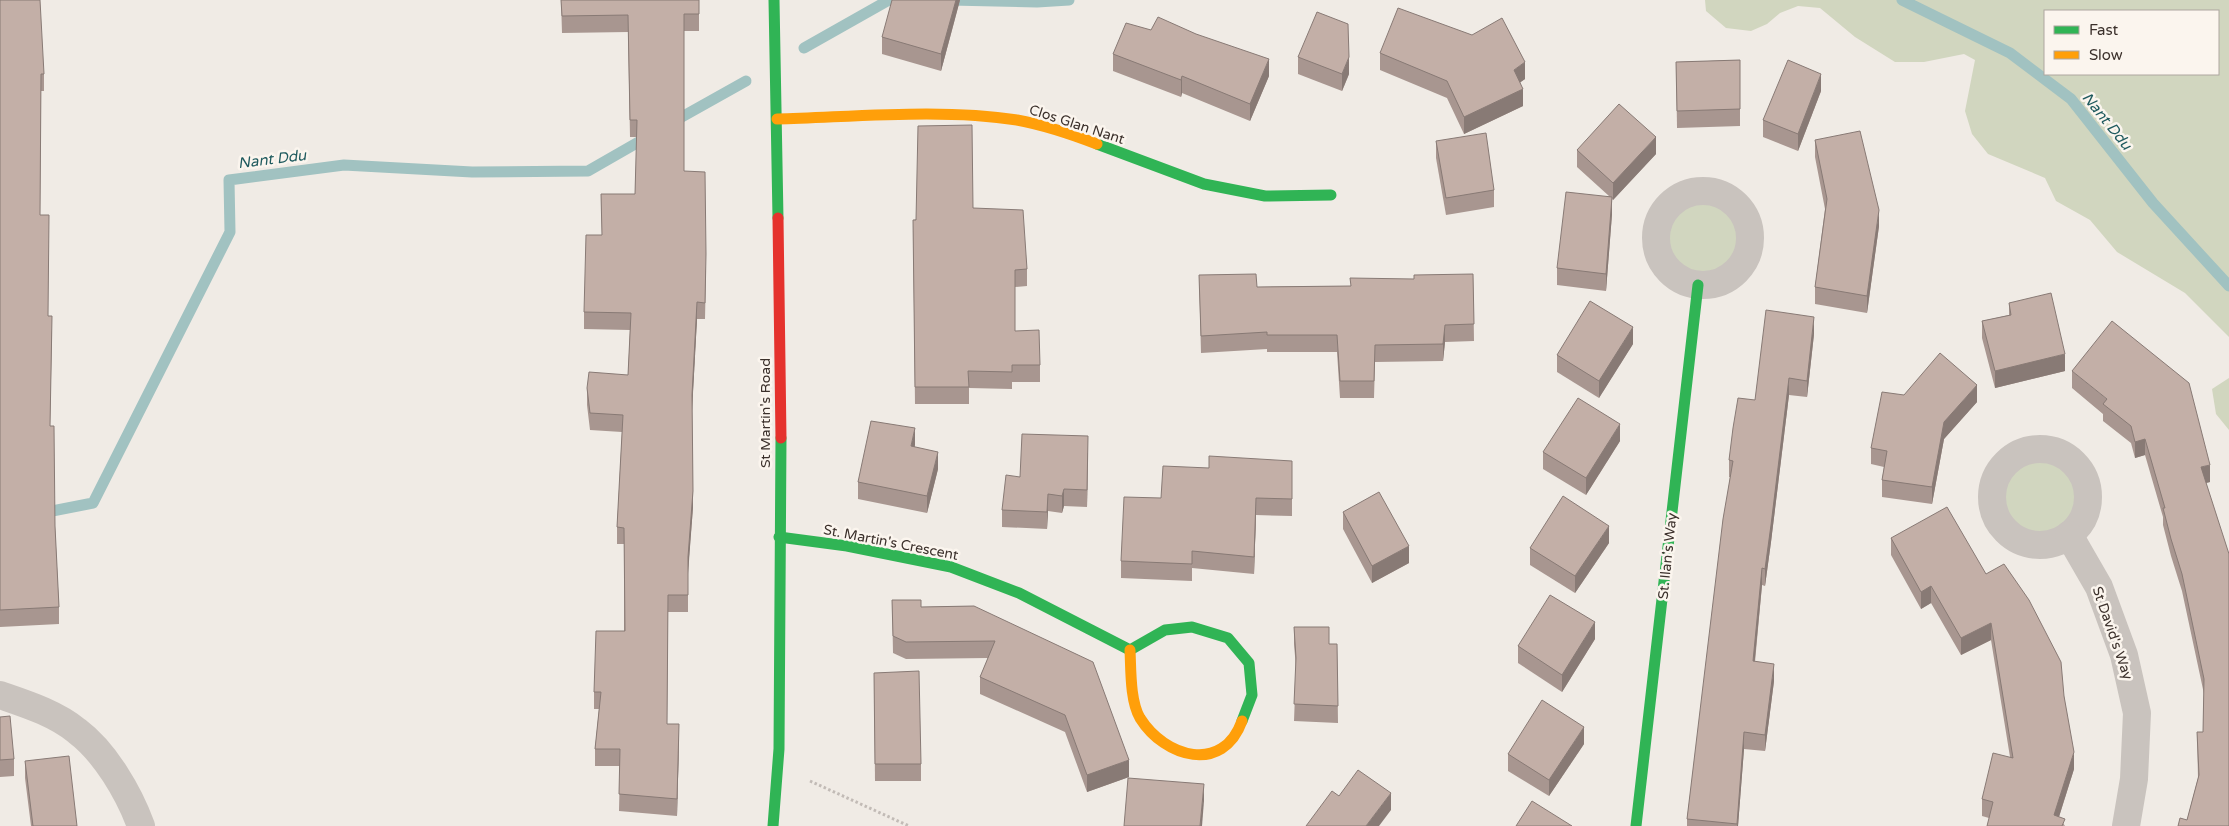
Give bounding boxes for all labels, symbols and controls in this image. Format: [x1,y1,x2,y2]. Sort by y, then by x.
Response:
legend [2044,10,2219,75]
text: Fast [2089,21,2119,39]
text: Slow [2089,46,2123,64]
water label: Nant Ddu [2078,89,2136,154]
street label: Clos Glan Nant [1027,101,1127,148]
water label: Nant Ddu [237,146,308,172]
street label: St Martin's Road [757,358,774,468]
street label: St. Ilan's Way [1654,511,1681,600]
street label: St. Martin's Crescent [822,521,960,564]
street label: St David's Way [2089,584,2137,682]

